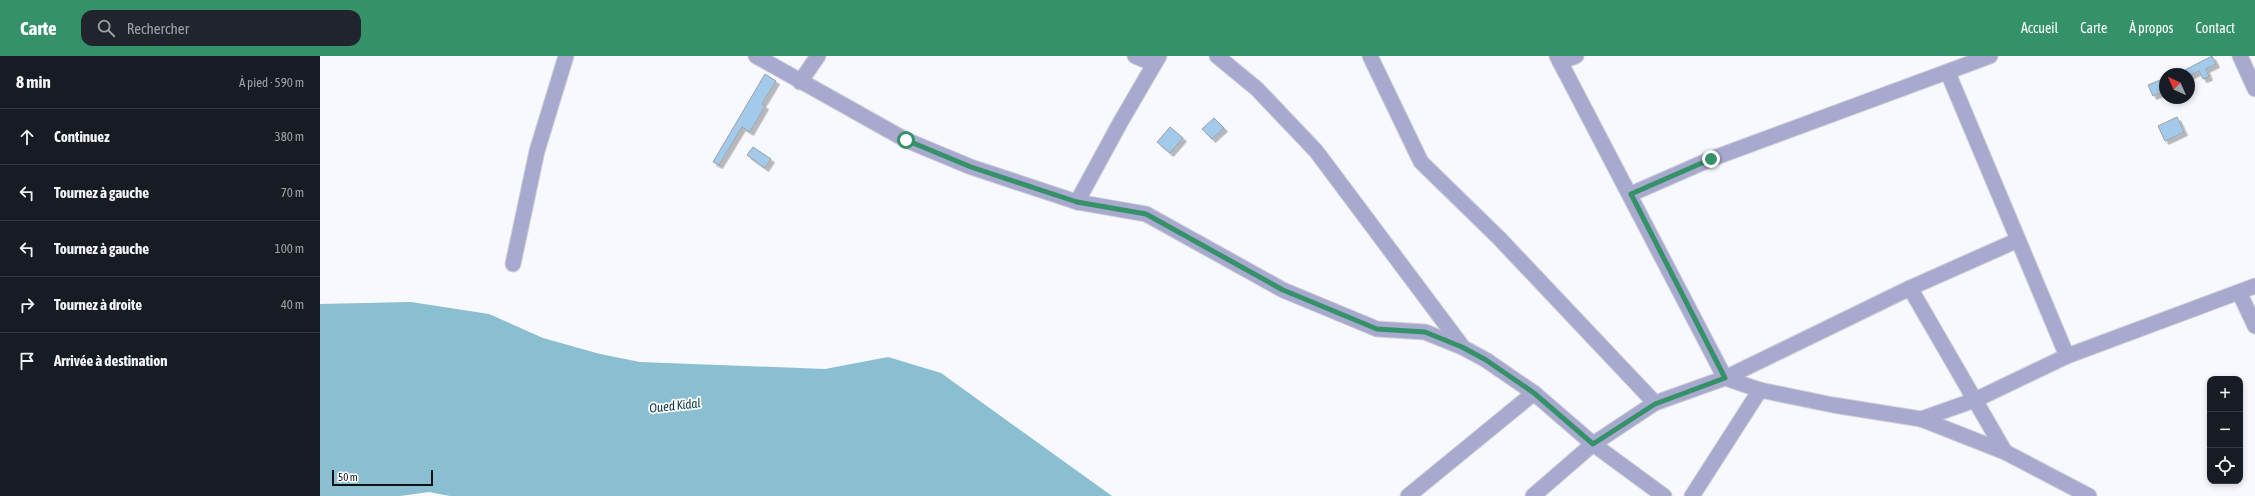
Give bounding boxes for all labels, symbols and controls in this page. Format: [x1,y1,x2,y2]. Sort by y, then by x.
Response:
search box [81,10,361,46]
text: Carte [20,17,57,39]
icon: search [95,17,117,39]
text: Rechercher [127,20,189,37]
text: Accueil [2021,20,2058,36]
text: Carte [2080,20,2107,36]
text: À propos [2129,20,2174,36]
text: Contact [2196,20,2235,36]
north arrow [2159,68,2195,104]
text: 8 min [16,72,51,92]
text: À pied · 590 m [239,75,304,90]
icon: ahead [16,126,38,148]
text: Continuez [54,128,110,145]
text: 380 m [275,129,304,144]
route start [897,131,915,149]
route end [1702,150,1720,168]
icon: left [16,182,38,204]
text: Tournez à gauche [54,184,149,201]
text: 70 m [281,185,304,200]
icon: left [16,238,38,260]
text: Tournez à gauche [54,240,149,257]
text: 100 m [275,241,304,256]
icon: right [16,294,38,316]
text: Tournez à droite [54,296,142,313]
text: 40 m [281,297,304,312]
icon: arrive [16,350,38,372]
text: Arrivée à destination [54,352,168,369]
map controls [2207,376,2243,484]
button: + [2207,376,2243,412]
water label: Oued Kidal [648,395,702,416]
button: − [2207,412,2243,448]
button: locate [2207,448,2243,484]
scale bar [332,468,433,487]
text: 50 m [338,471,358,483]

